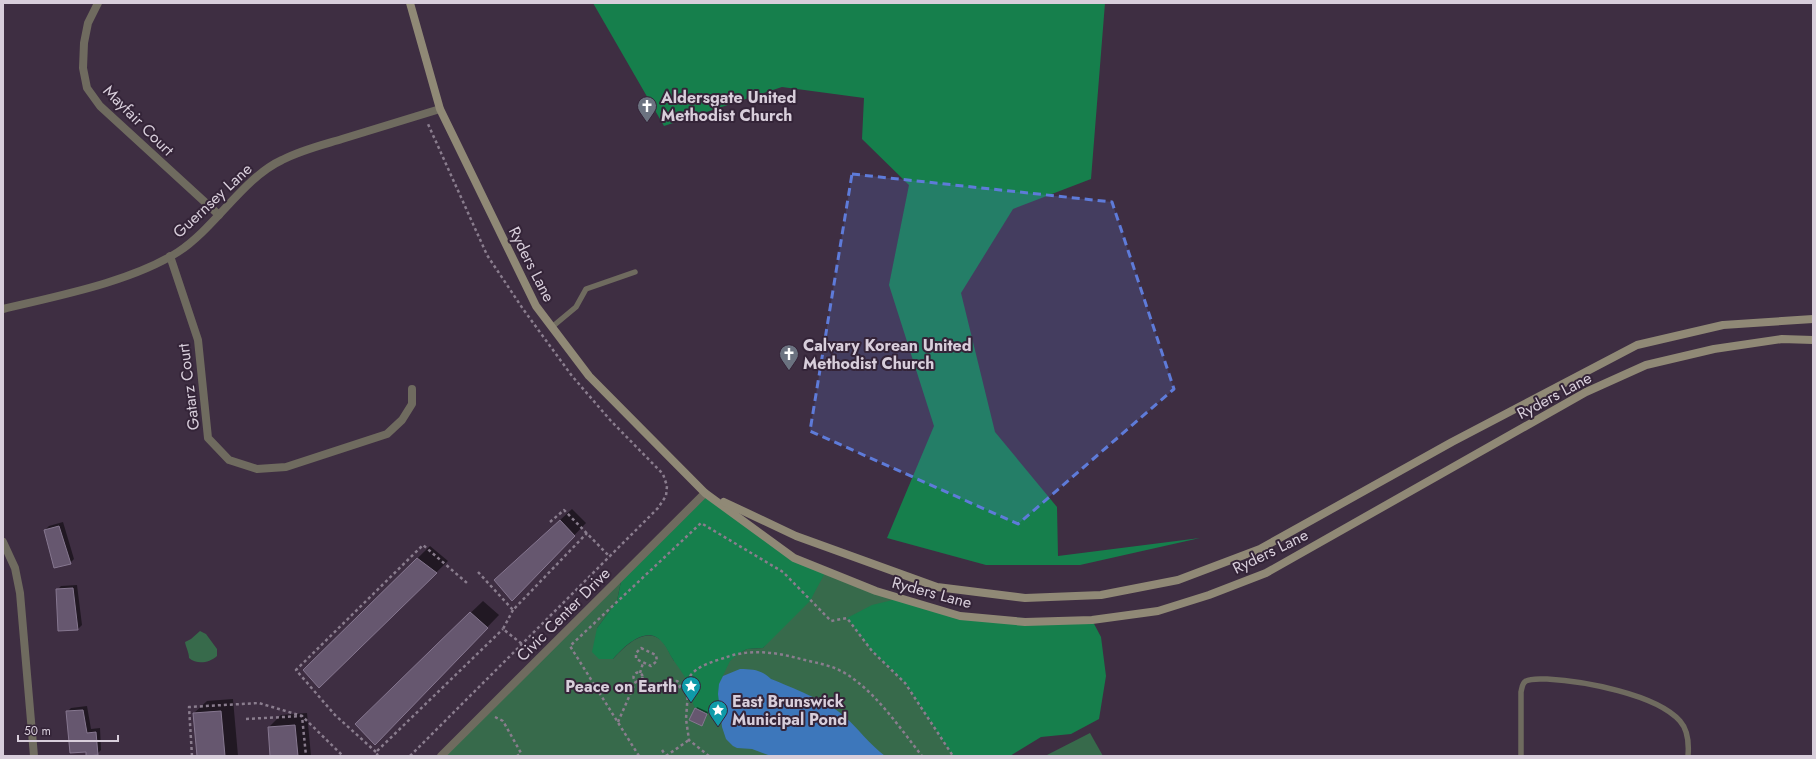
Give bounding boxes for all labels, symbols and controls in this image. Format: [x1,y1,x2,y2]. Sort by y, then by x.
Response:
street label: Mayfair Court [98,80,179,161]
place label: Aldersgate United Methodist Church [660,86,796,127]
church icon: Aldersgate United Methodist Church [636,95,658,123]
street label: Guernsey Lane [168,158,257,243]
street label: Ryders Lane [503,223,560,306]
place label: Calvary Korean United Methodist Church [803,334,972,375]
street label: Gatarz Court [172,342,205,432]
church icon: Calvary Korean United Methodist Church [778,343,800,371]
street label: Ryders Lane [1513,366,1596,425]
street label: Ryders Lane [1228,523,1312,580]
street label: Civic Center Drive [511,562,615,666]
street label: Ryders Lane [889,571,974,614]
place label: Peace on Earth [565,675,677,698]
place icon: Peace on Earth [680,675,702,703]
place label: East Brunswick Municipal Pond [732,690,847,731]
place icon: East Brunswick Municipal Pond [707,699,729,727]
scale bar [18,717,118,743]
text: 50 m [24,722,51,740]

